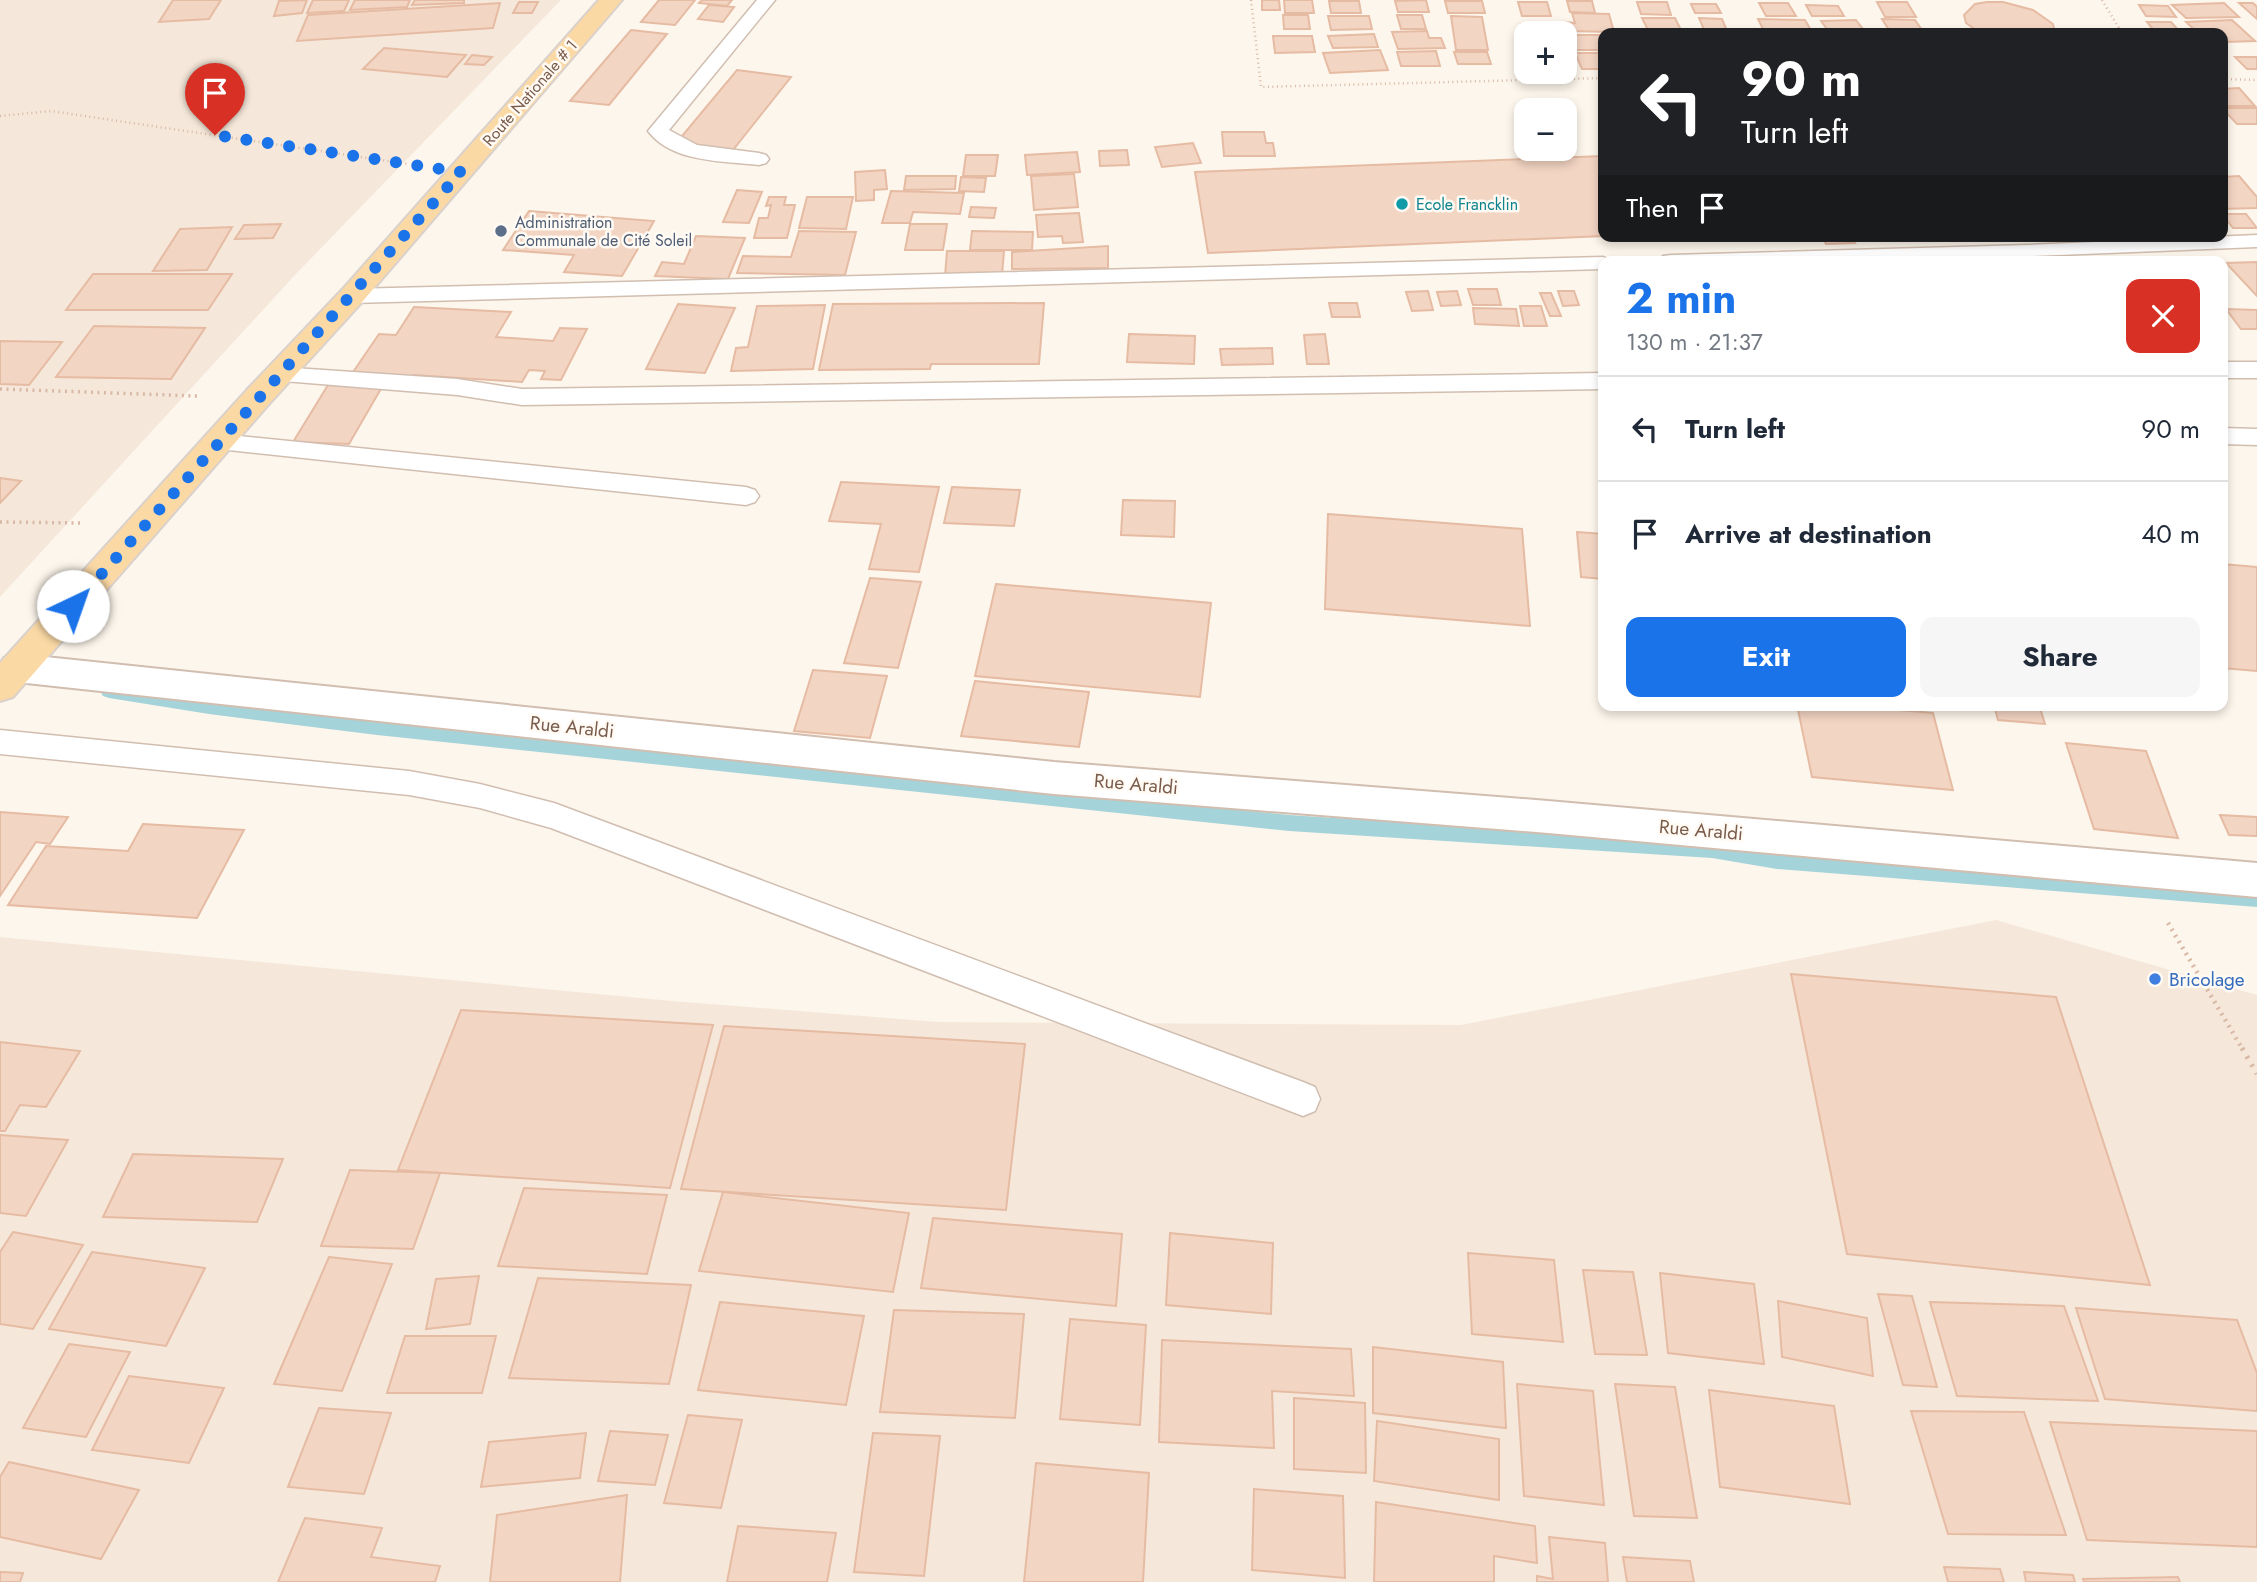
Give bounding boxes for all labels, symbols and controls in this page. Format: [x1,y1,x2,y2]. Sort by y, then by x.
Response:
map controls [1514,21,1577,161]
button: + [1514,21,1577,84]
street label: Route Nationale # 1 [477,35,583,151]
text: 90 m [1741,44,1861,114]
icon: left [1626,56,1717,147]
pin [185,63,245,135]
icon: arrive [196,74,234,112]
button: − [1514,98,1577,161]
text: Turn left [1741,109,1848,155]
text: Then [1626,189,1679,227]
icon: arrive [1693,189,1731,227]
place label: Ecole Francklin [1416,193,1518,216]
marker: Ecole Francklin [1394,196,1410,212]
place label: Administration Communale de Cité Soleil [515,211,692,252]
marker: Administration Communale de Cité Soleil [493,223,509,239]
text: 2 min [1626,268,1736,329]
button: close [2126,279,2200,353]
text: 130 m · 21:37 [1626,325,1763,359]
icon: left [1626,410,1664,448]
text: Turn left [1685,410,1785,448]
text: 90 m [2141,410,2200,448]
icon: arrive [1626,515,1664,553]
text: Arrive at destination [1685,515,1932,553]
text: 40 m [2141,515,2200,553]
position arrow [36,569,110,643]
button: Exit [1626,617,1906,697]
button: Share [1920,617,2200,697]
street label: Rue Araldi [529,709,615,745]
street label: Rue Araldi [1093,767,1179,801]
street label: Rue Araldi [1658,813,1744,847]
place label: Bricolage [2169,966,2245,993]
marker: Bricolage [2147,971,2163,987]

